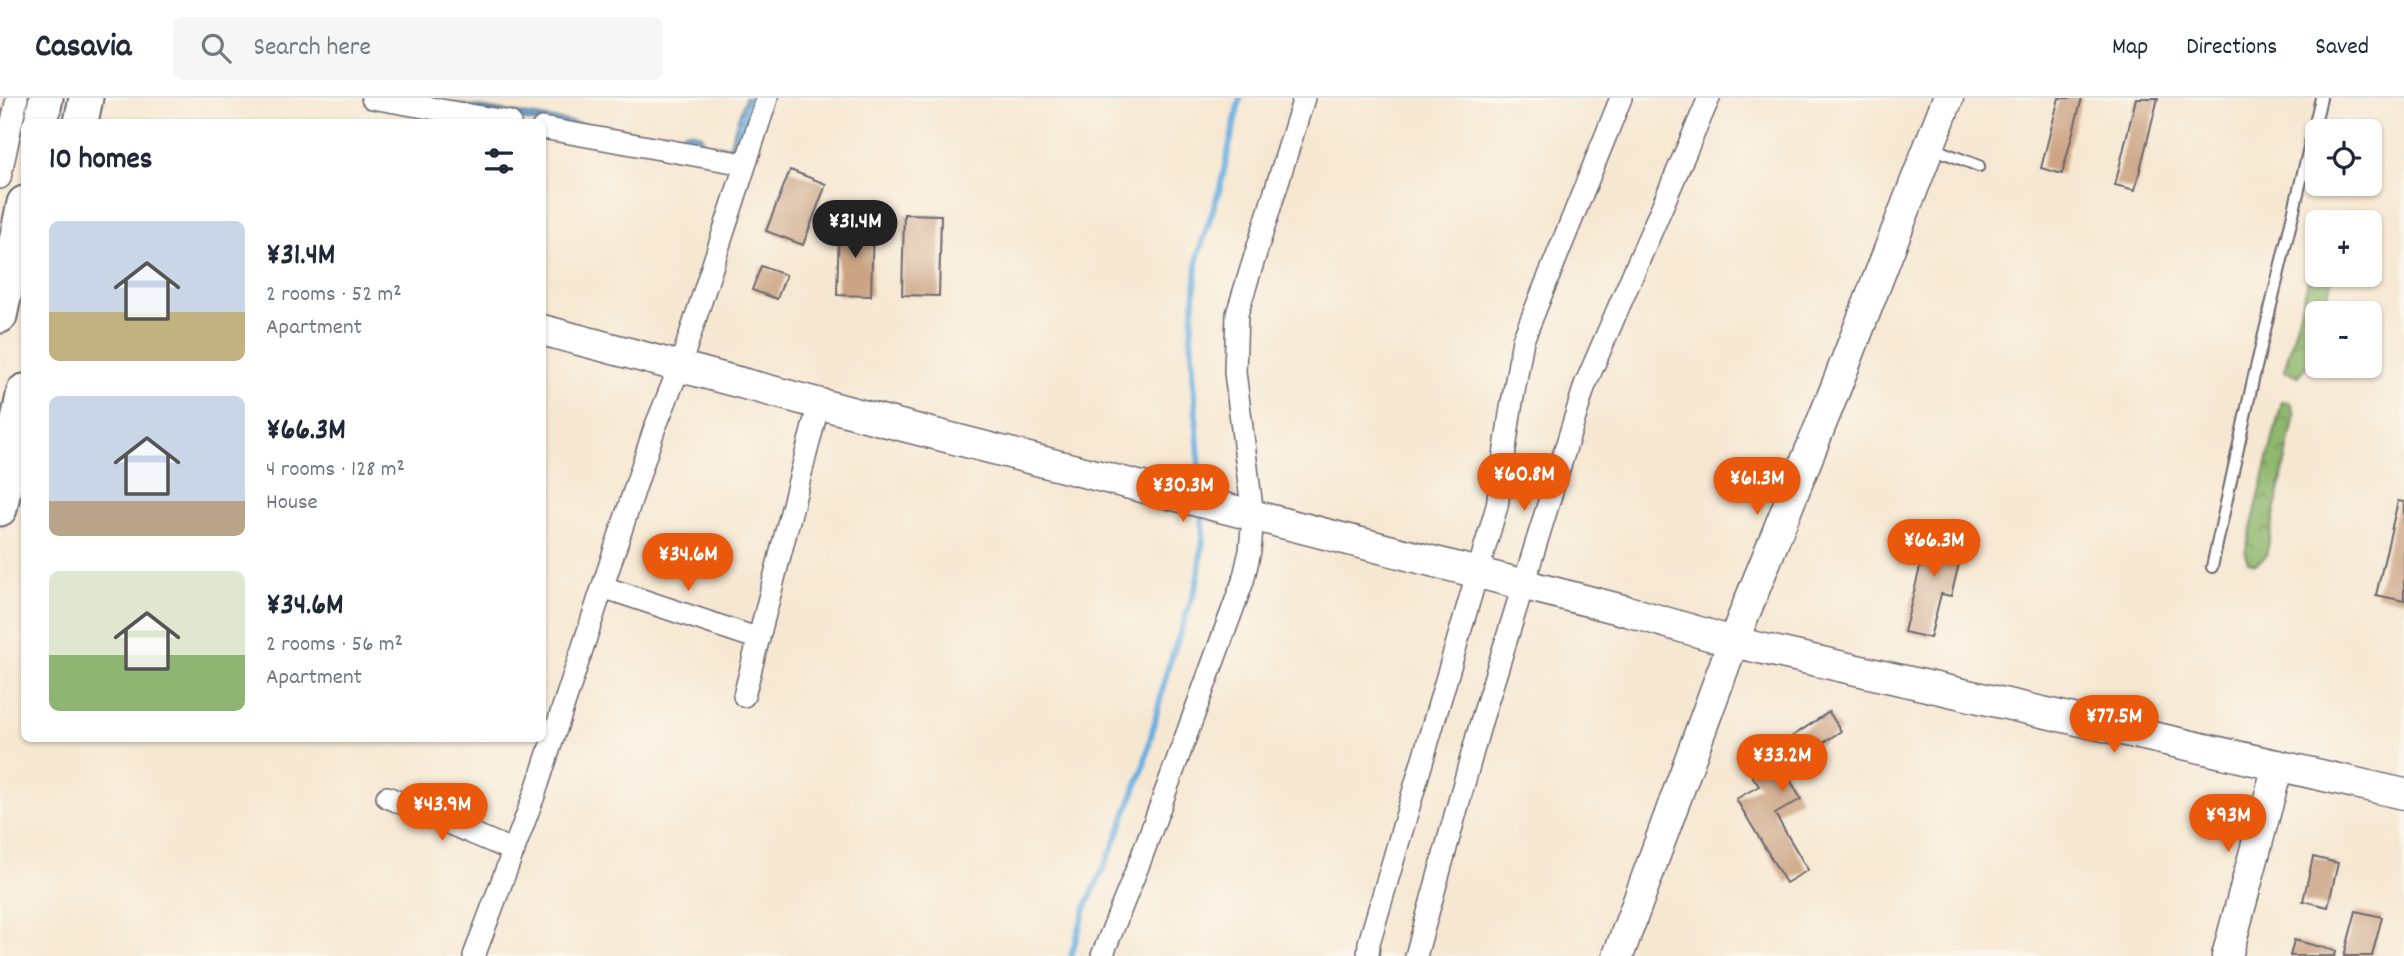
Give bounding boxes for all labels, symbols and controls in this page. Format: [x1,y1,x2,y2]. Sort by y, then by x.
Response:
search box [173,17,663,80]
text: Casavia [35,25,131,72]
icon: search [197,29,235,67]
text: Search here [253,30,371,67]
text: Map [2112,31,2148,65]
text: Directions [2186,31,2277,65]
text: Saved [2315,31,2369,65]
map controls [2305,119,2382,378]
button: locate [2305,119,2382,196]
text: 10 homes [49,140,152,183]
icon: filters [480,142,518,180]
pin: ¥31.4M [798,200,912,260]
text: ¥31.4M [828,206,882,239]
button: + [2305,210,2382,287]
text: ¥31.4M [266,236,335,279]
icon: home [105,249,189,333]
text: 2 rooms · 52 m² [266,279,402,312]
button: − [2305,301,2382,378]
text: Apartment [266,312,362,345]
text: ¥66.3M [266,411,346,454]
icon: home [105,424,189,508]
text: 4 rooms · 128 m² [266,454,405,487]
pin: ¥60.8M [1467,454,1581,513]
pin: ¥61.3M [1700,458,1814,517]
text: ¥60.8M [1493,459,1555,492]
text: ¥61.3M [1730,463,1784,496]
pin: ¥30.3M [1126,464,1240,524]
text: ¥30.3M [1152,470,1214,503]
text: House [266,487,318,520]
pin: ¥66.3M [1877,519,1991,579]
text: ¥66.3M [1903,525,1965,558]
pin: ¥34.6M [631,533,745,593]
text: ¥34.6M [658,539,718,572]
text: ¥34.6M [266,586,344,629]
icon: home [105,599,189,683]
text: 2 rooms · 56 m² [266,629,403,662]
text: Apartment [266,662,362,695]
pin: ¥77.5M [2057,696,2171,755]
text: ¥77.5M [2086,701,2142,734]
pin: ¥33.2M [1725,734,1839,794]
text: ¥33.2M [1753,740,1811,773]
pin: ¥43.9M [385,784,499,843]
text: ¥43.9M [413,789,471,822]
pin: ¥93M [2187,794,2269,854]
text: ¥93M [2205,800,2251,833]

